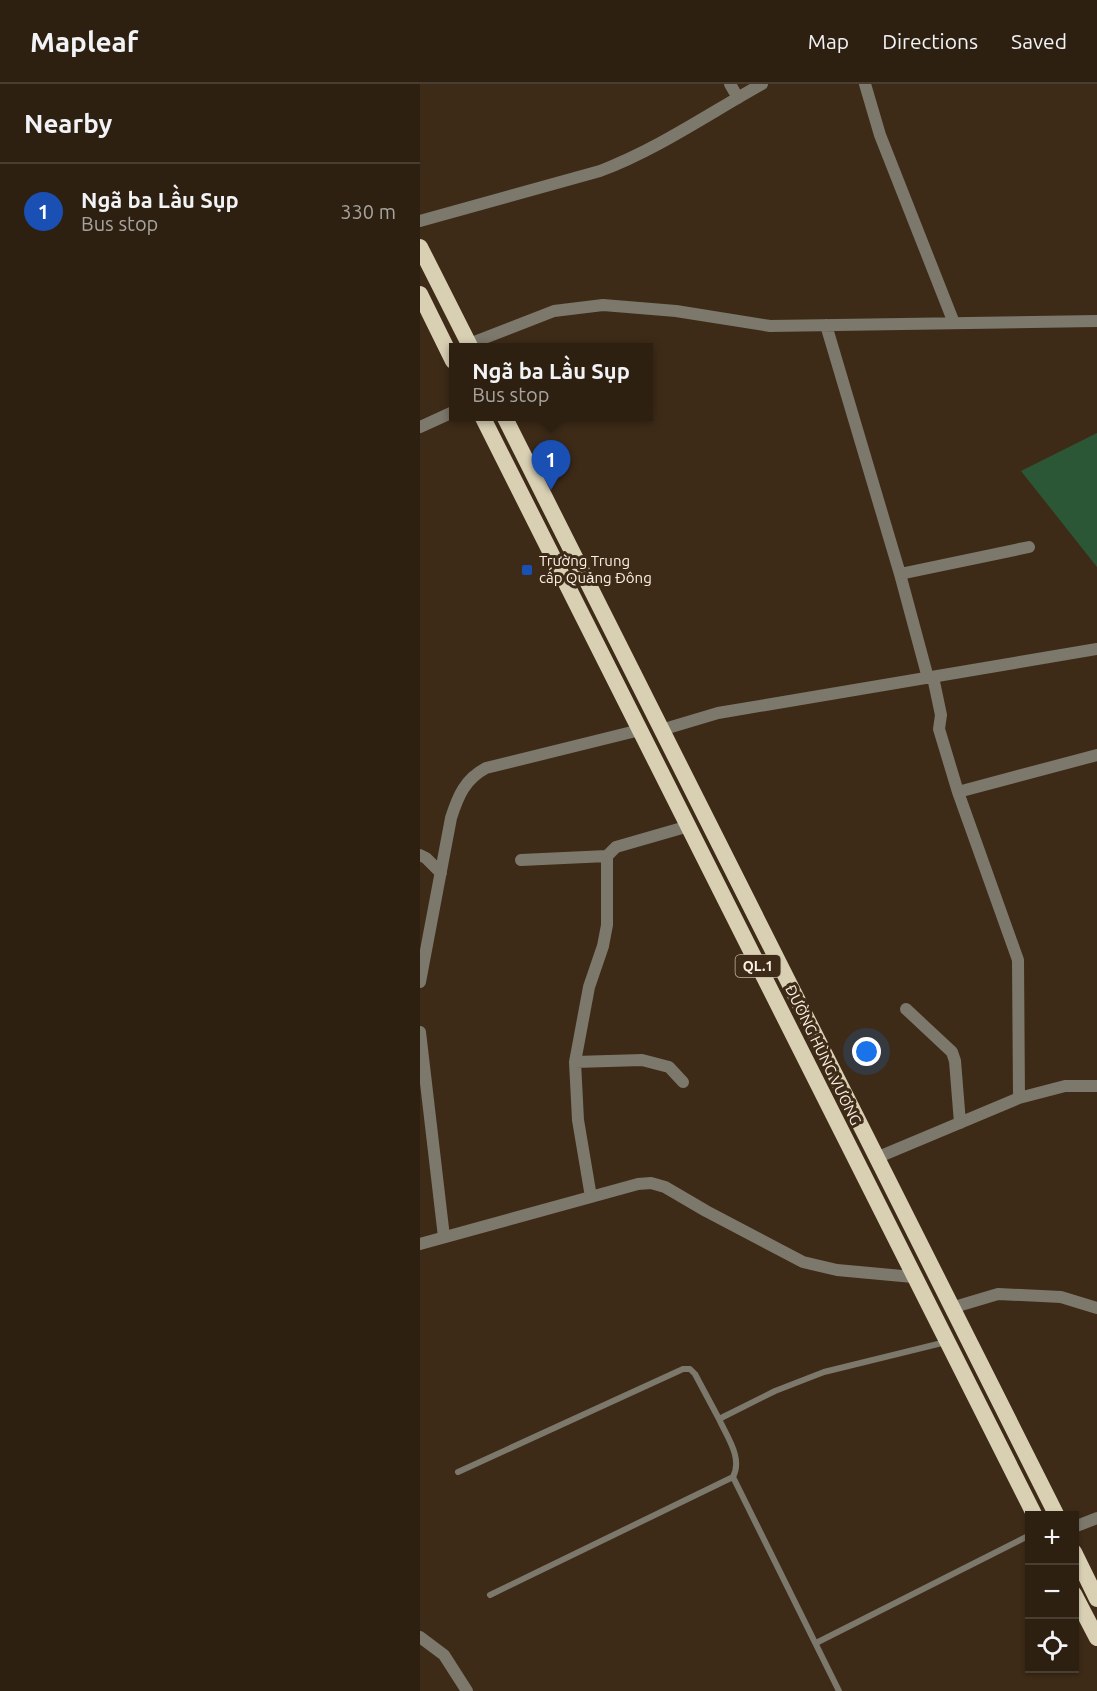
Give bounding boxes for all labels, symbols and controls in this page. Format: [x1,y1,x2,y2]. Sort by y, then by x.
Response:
text: Mapleaf [30,26,138,57]
text: Map [808,29,849,53]
text: Directions [882,29,978,53]
text: Saved [1011,29,1067,53]
text: Nearby [24,109,112,138]
text: Ngã ba Lầu Sụp [81,187,239,212]
text: 1 [38,200,49,223]
text: 330 m [340,200,396,223]
text: Bus stop [81,212,158,235]
popup [449,343,653,421]
text: Ngã ba Lầu Sụp [472,358,630,383]
text: Bus stop [472,383,549,406]
pin: 1 [532,440,570,490]
place label: Trường Trung cấp Quảng Đông [539,552,652,586]
marker: Trường Trung cấp Quảng Đông [520,563,534,577]
road number: QL.1 [736,955,780,977]
street label: ĐƯỜNG HÙNG VƯƠNG [782,982,865,1128]
your location [852,1037,881,1066]
map controls [1025,1511,1079,1673]
button: + [1025,1511,1079,1565]
button: − [1025,1565,1079,1619]
button: locate [1025,1619,1079,1673]

